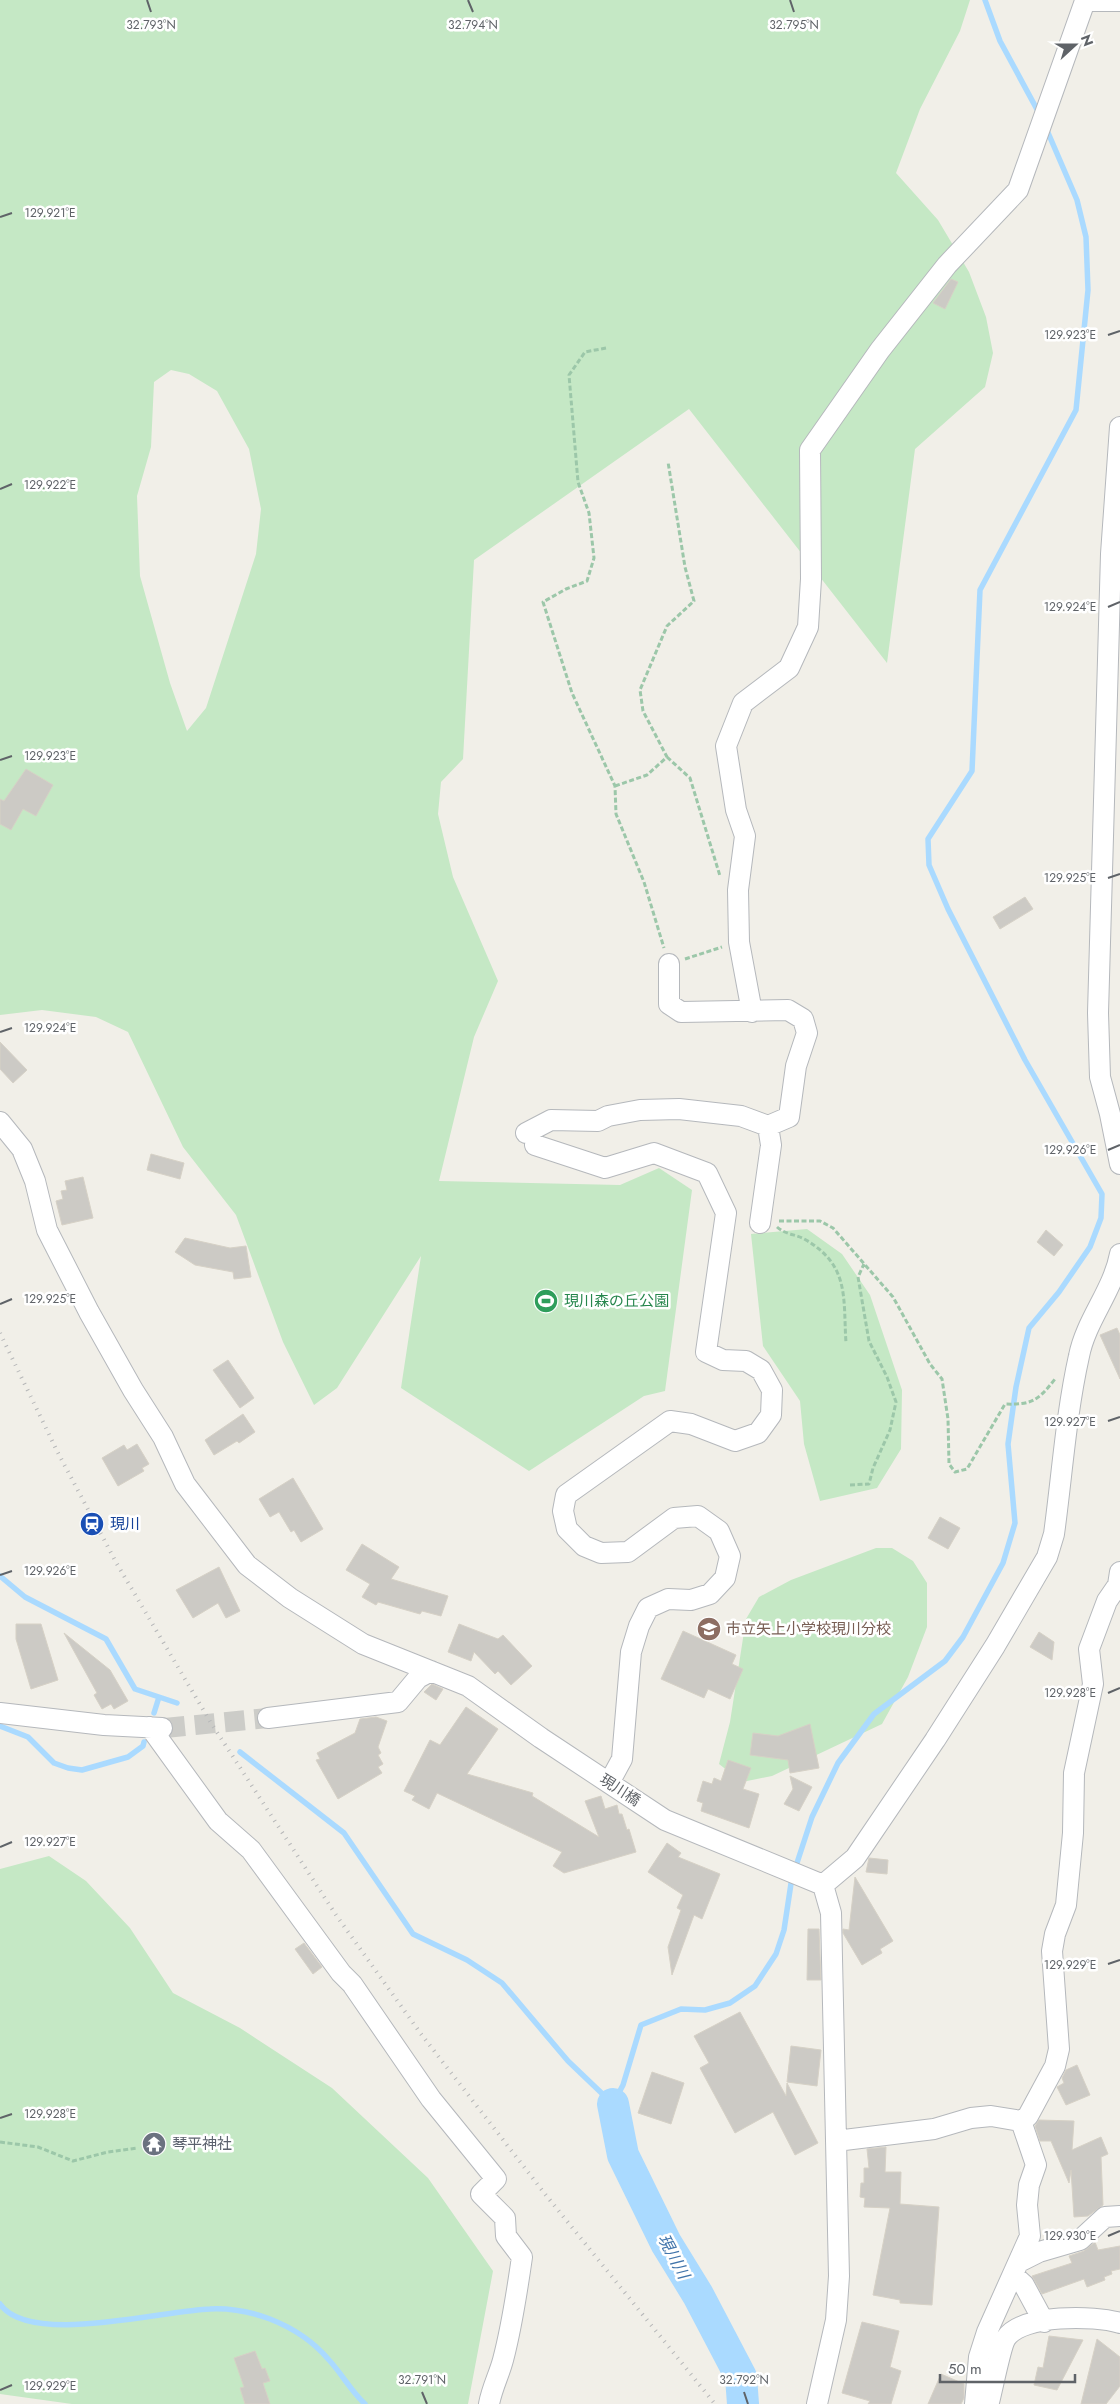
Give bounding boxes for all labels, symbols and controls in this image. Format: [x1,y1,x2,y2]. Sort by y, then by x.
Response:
text: 32.793°N [126,16,176,34]
text: 32.794°N [448,16,498,34]
text: 32.795°N [769,16,819,34]
north arrow [1050,20,1100,70]
text: N [1076,32,1098,49]
text: 129.921°E [25,204,75,222]
text: 129.923°E [1044,326,1096,344]
text: 129.922°E [24,476,76,494]
text: 129.924°E [1044,598,1096,616]
text: 129.923°E [24,747,76,765]
text: 129.925°E [1044,869,1096,887]
text: 129.924°E [24,1019,76,1037]
text: 129.926°E [1044,1141,1096,1159]
sports icon: 現川森の丘公園 [533,1288,559,1314]
text: 129.925°E [24,1290,76,1308]
place label: 現川森の丘公園 [564,1290,669,1312]
text: 129.927°E [1044,1413,1096,1431]
station icon: 現川 [79,1511,105,1537]
place label: 現川 [110,1513,140,1535]
text: 129.926°E [24,1562,76,1580]
school or university icon: 市立矢上小学校現川分校 [696,1616,722,1642]
place label: 市立矢上小学校現川分校 [726,1618,891,1640]
text: 129.928°E [1044,1684,1096,1702]
street label: 現川橋 [595,1769,645,1811]
text: 129.927°E [24,1833,76,1851]
text: 129.929°E [1044,1956,1096,1974]
text: 129.928°E [24,2105,76,2123]
temple icon: 琴平神社 [141,2131,167,2157]
place label: 琴平神社 [172,2133,232,2155]
text: 129.930°E [1044,2227,1096,2245]
water label: 現川川 [652,2230,696,2285]
scale bar [940,2352,1075,2384]
text: 50 m [948,2358,982,2380]
text: 32.791°N [398,2371,446,2389]
text: 32.792°N [719,2371,769,2389]
text: 129.929°E [24,2377,76,2395]

